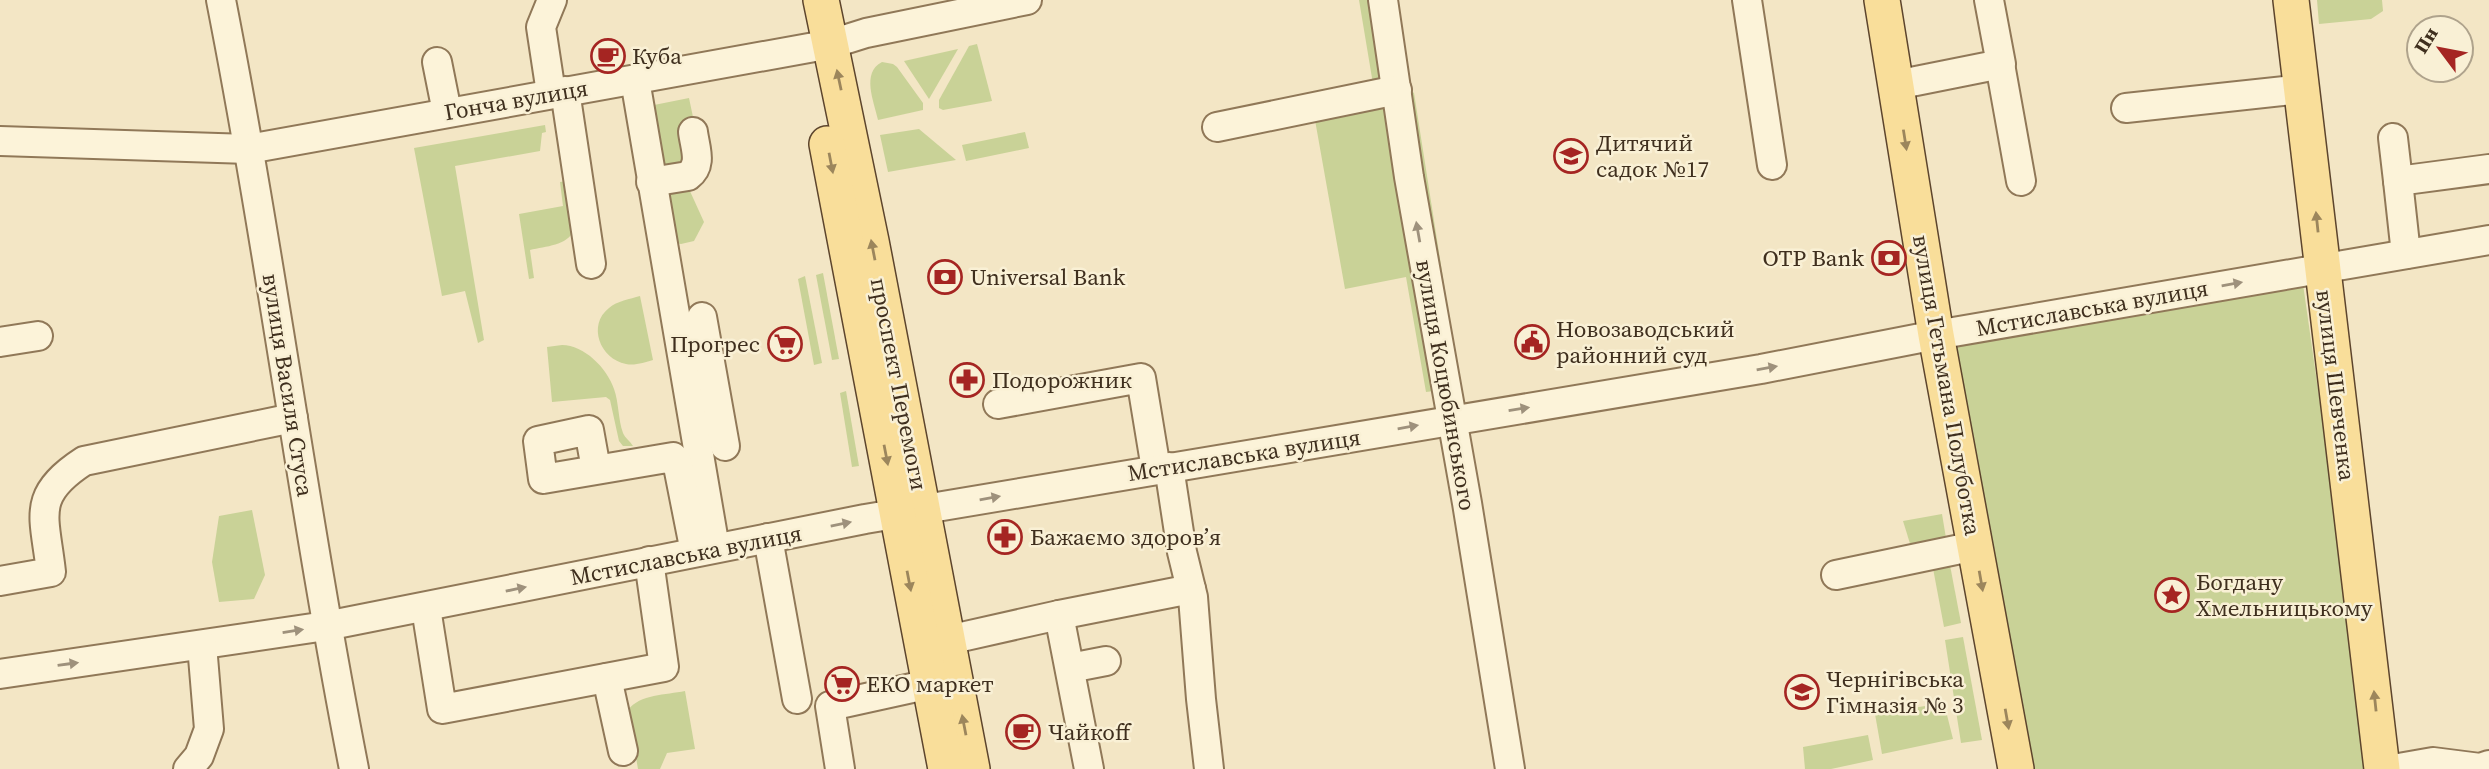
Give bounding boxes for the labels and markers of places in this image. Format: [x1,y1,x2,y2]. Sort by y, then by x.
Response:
cafe icon: Куба [589,37,627,75]
place label: Куба [632,40,682,72]
place label: Дитячий садок №17 [1596,127,1709,185]
school or university icon: Дитячий садок №17 [1552,137,1590,175]
bank icon: OTP Bank [1870,239,1908,277]
place label: OTP Bank [1763,242,1864,274]
bank icon: Universal Bank [926,258,964,296]
place label: Universal Bank [970,261,1126,293]
place label: Новозаводський районний суд [1556,313,1735,371]
public building icon: Новозаводський районний суд [1513,323,1551,361]
supermarket icon: Прогрес [766,325,804,363]
place label: Прогрес [670,328,760,360]
pharmacy icon: Подорожник [948,361,986,399]
place label: Подорожник [992,364,1132,396]
pharmacy icon: Бажаємо здоровʼя [986,518,1024,556]
place label: Бажаємо здоровʼя [1030,521,1221,553]
place label: Богдану Хмельницькому [2196,566,2373,624]
place icon: Богдану Хмельницькому [2153,576,2191,614]
place label: Чернігівська Гімназія № 3 [1826,663,1964,721]
supermarket icon: ЕКО маркет [823,665,861,703]
place label: ЕКО маркет [866,668,994,700]
school or university icon: Чернігівська Гімназія № 3 [1783,673,1821,711]
cafe icon: Чайкоff [1004,713,1042,751]
place label: Чайкоff [1048,716,1132,748]

